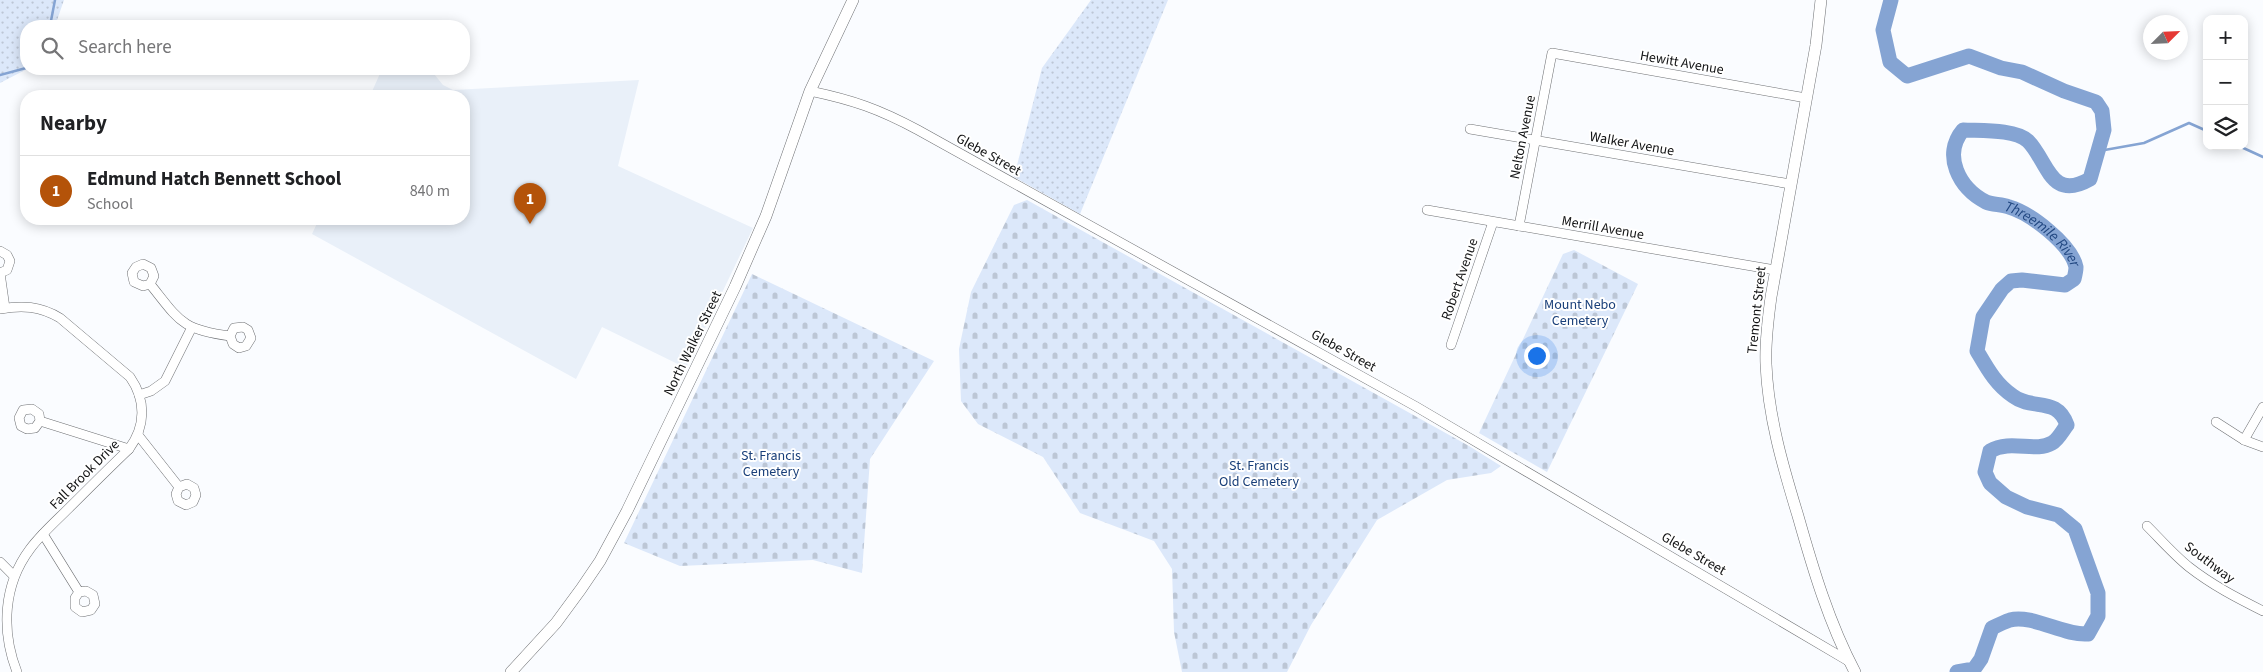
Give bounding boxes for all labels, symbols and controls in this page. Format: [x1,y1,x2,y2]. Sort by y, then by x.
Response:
north arrow [2143,15,2188,60]
map controls [2203,15,2248,150]
button: + [2203,15,2248,60]
search box [20,20,470,75]
icon: search [38,34,66,62]
text: Search here [78,34,172,61]
street label: Hewitt Avenue [1638,46,1725,80]
button: − [2203,60,2248,105]
street label: Nelton Avenue [1505,93,1541,181]
button: layers [2203,105,2248,150]
text: Nearby [40,108,107,138]
street label: Walker Avenue [1588,127,1676,161]
street label: Glebe Street [952,129,1025,181]
text: Edmund Hatch Bennett School [87,166,341,193]
text: 1 [52,180,60,202]
text: 840 m [410,180,450,202]
pin: 1 [514,183,546,224]
text: School [87,193,133,215]
water label: Threemile River [2002,196,2086,270]
street label: Merrill Avenue [1560,211,1646,245]
street label: Robert Avenue [1437,236,1483,323]
street label: Tremont Street [1742,265,1772,355]
street label: North Walker Street [659,287,727,399]
park label: Mount Nebo Cemetery [1544,295,1616,331]
street label: Glebe Street [1307,325,1380,377]
your location [1524,343,1550,369]
street label: Fall Brook Drive [45,435,124,514]
park label: St. Francis Cemetery [741,446,801,482]
park label: St. Francis Old Cemetery [1219,456,1299,492]
street label: Glebe Street [1657,527,1730,581]
street label: Southway [2180,537,2239,589]

